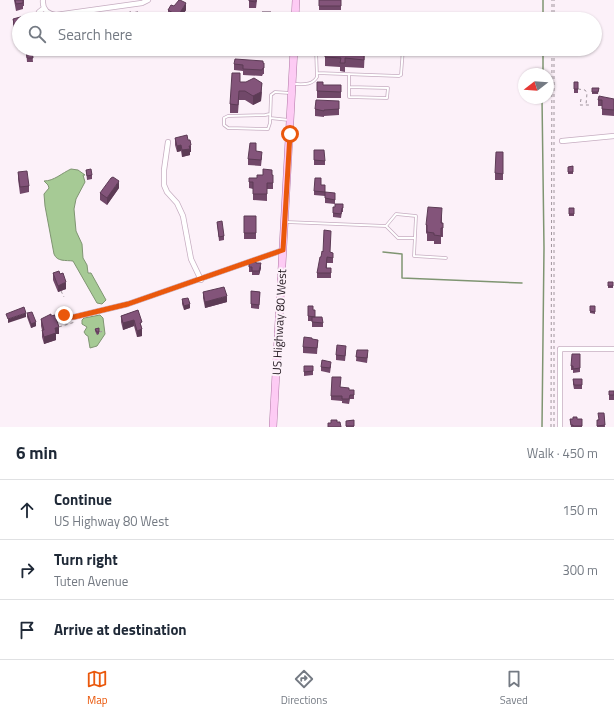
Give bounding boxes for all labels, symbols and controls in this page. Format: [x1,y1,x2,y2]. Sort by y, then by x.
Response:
search box [12,12,602,56]
icon: search [26,23,48,45]
text: Search here [58,23,132,46]
north arrow [518,68,554,104]
route start [281,125,299,143]
street label: US Highway 80 West [267,268,291,375]
route end [55,306,73,324]
text: 6 min [16,440,57,466]
text: Walk · 450 m [527,443,598,463]
text: Continue [54,488,112,511]
icon: ahead [16,499,38,521]
text: 150 m [562,500,598,520]
text: US Highway 80 West [54,511,169,531]
text: Turn right [54,548,118,571]
icon: right [16,559,38,581]
text: 300 m [562,560,598,580]
text: Tuten Avenue [54,571,128,591]
text: Arrive at destination [54,618,187,641]
icon: arrive [16,619,38,641]
tab: Map [86,668,108,708]
tab: Directions [281,668,327,708]
tab: Saved [500,668,528,708]

